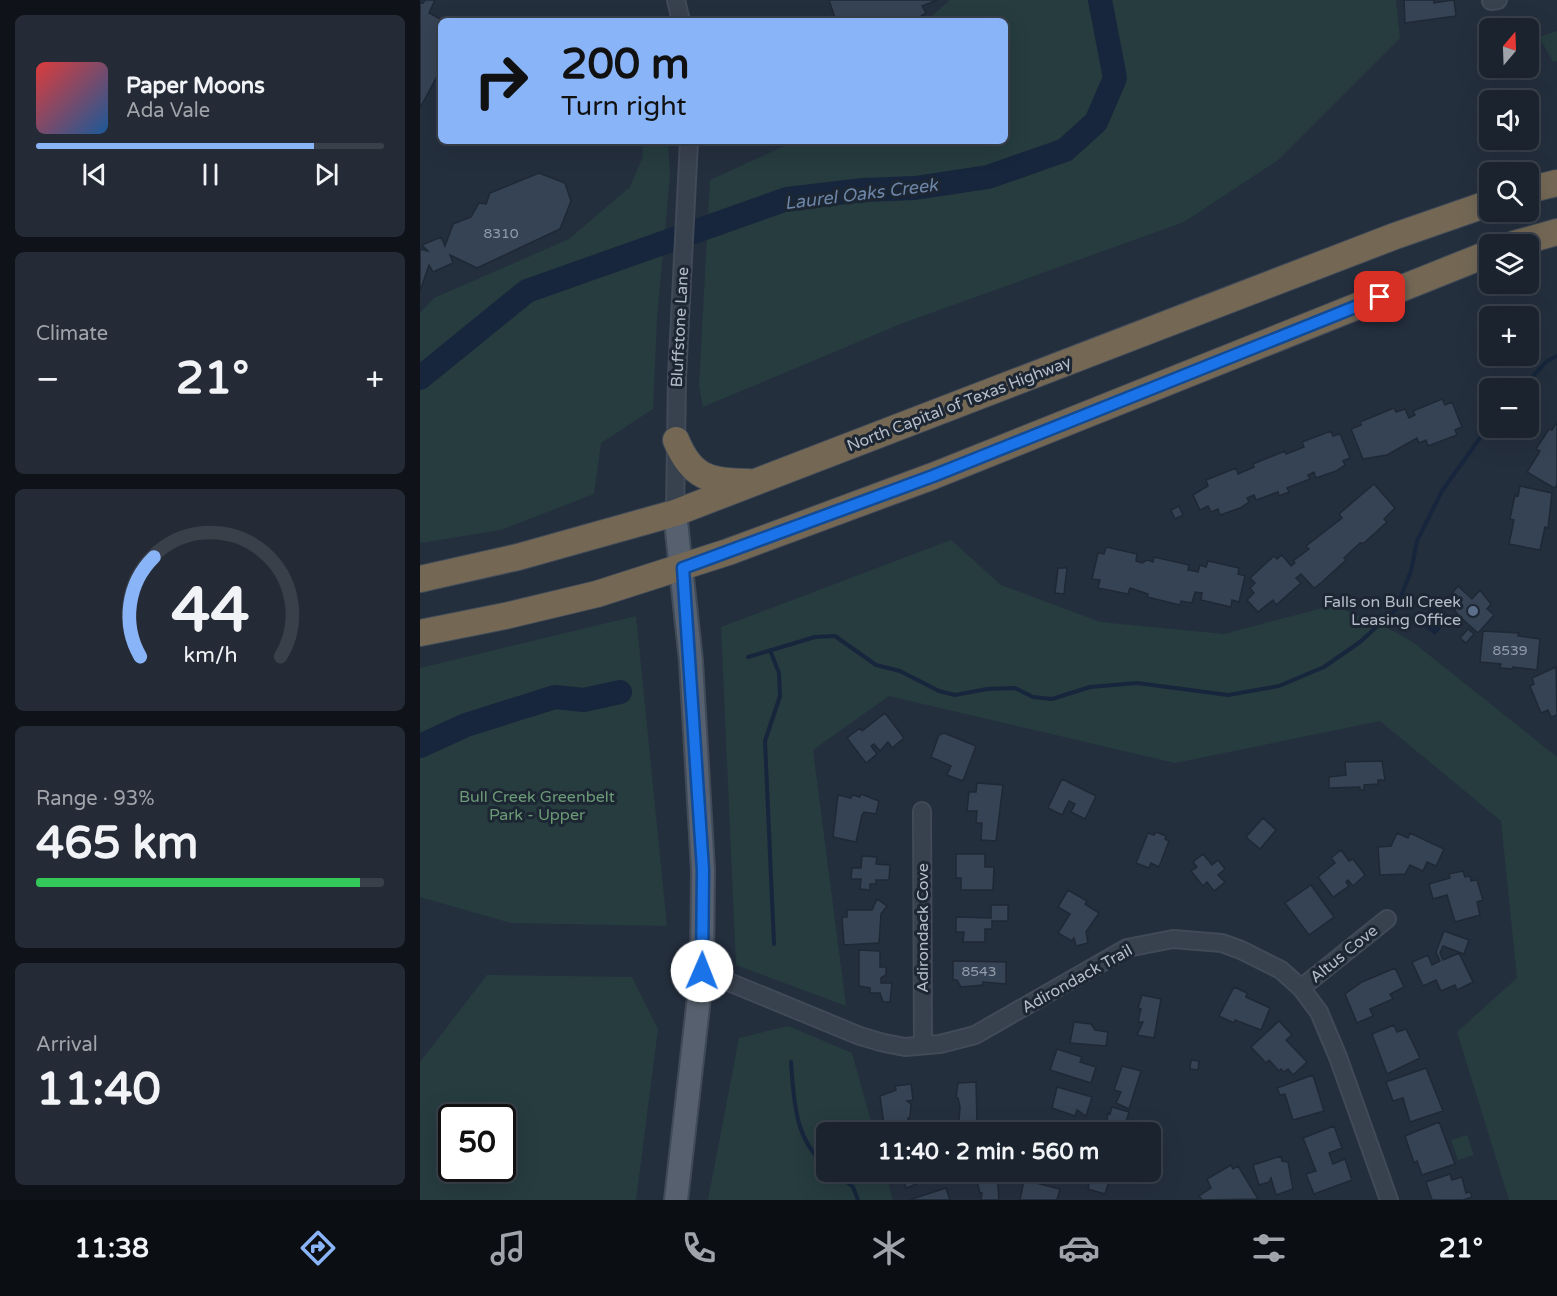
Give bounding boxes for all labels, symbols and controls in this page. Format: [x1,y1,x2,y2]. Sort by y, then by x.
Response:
north arrow [1479,18,1539,78]
map controls [1479,18,1539,438]
text: 200 m [561,39,690,90]
icon: right [462,42,540,120]
text: Paper Moons [126,73,265,99]
text: Turn right [561,90,687,123]
button: sound [1479,90,1539,150]
text: Ada Vale [126,99,210,123]
icon: previous [78,158,111,191]
icon: pause [194,158,227,191]
icon: next [310,158,343,191]
button: search [1479,162,1539,222]
water label: Laurel Oaks Creek [783,174,940,214]
house number: 8310 [483,225,519,242]
button: layers [1479,234,1539,294]
street label: Bluffstone Lane [667,266,693,388]
pin [1354,271,1405,322]
icon: arrive [1363,280,1396,313]
button: + [1479,306,1539,366]
text: Climate [36,322,108,346]
text: 21° [176,352,249,406]
street label: North Capital of Texas Highway [844,352,1074,456]
text: − [36,360,60,399]
text: + [365,360,384,399]
button: − [1479,378,1539,438]
text: 44 [171,574,249,649]
place label: Falls on Bull Creek Leasing Office [1323,592,1461,630]
marker: Falls on Bull Creek Leasing Office [1466,604,1480,618]
text: km/h [183,642,237,668]
house number: 8539 [1492,642,1528,659]
text: Range · 93% [36,787,155,811]
park label: Bull Creek Greenbelt Park - Upper [459,787,615,825]
text: 465 km [36,817,198,871]
street label: Adirondack Cove [913,863,933,993]
street label: Altus Cove [1306,921,1382,987]
position arrow [670,939,734,1003]
street label: Adirondack Trail [1018,940,1136,1018]
house number: 8543 [961,963,997,980]
text: Arrival [36,1033,98,1057]
text: 11:40 [36,1063,161,1117]
speed limit sign: 50 [438,1104,516,1182]
text: 11:40 · 2 min · 560 m [878,1139,1099,1165]
icon: directions [297,1227,339,1269]
icon: music [487,1227,529,1269]
icon: phone [678,1227,720,1269]
icon: climate [868,1227,910,1269]
icon: car [1058,1227,1100,1269]
icon: filters [1248,1227,1290,1269]
text: 11:38 [74,1232,149,1265]
text: 21° [1439,1232,1483,1265]

